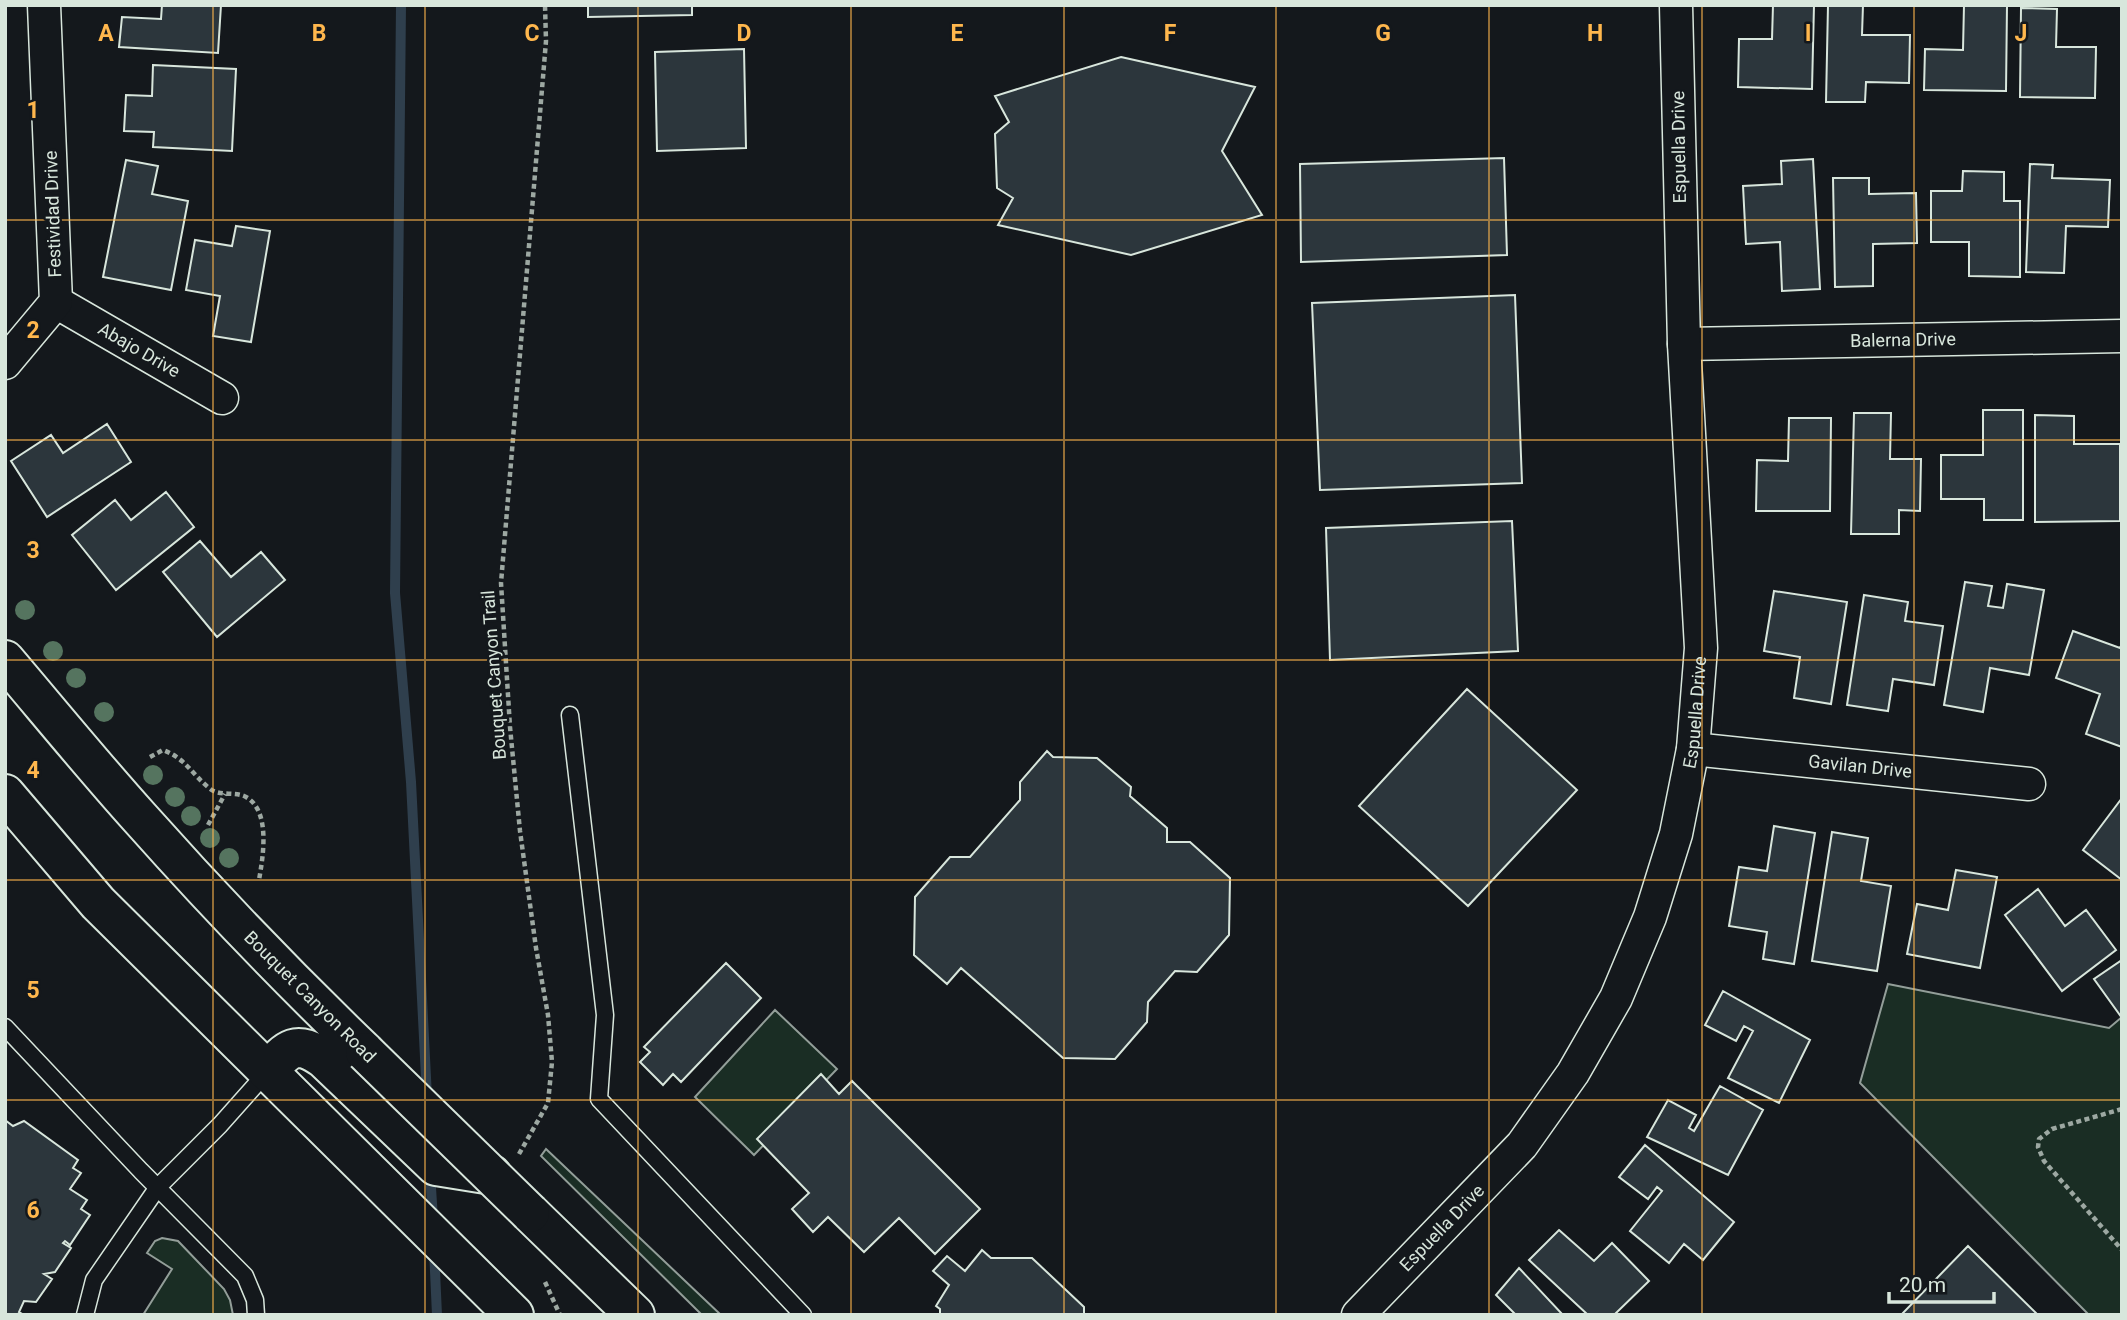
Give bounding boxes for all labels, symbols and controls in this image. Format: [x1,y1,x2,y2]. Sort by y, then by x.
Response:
text: A [98,20,114,47]
text: B [312,20,326,47]
text: C [524,20,540,47]
text: D [737,20,751,47]
text: E [951,20,964,47]
text: F [1164,20,1177,47]
text: G [1375,20,1391,47]
text: H [1587,20,1603,47]
text: I [1805,20,1811,47]
text: J [2015,20,2027,47]
street label: Espuella Drive [1667,91,1690,203]
text: 1 [26,97,40,124]
street label: Festividad Drive [40,150,65,278]
text: 2 [26,317,40,344]
street label: Abajo Drive [95,318,184,382]
street label: Balerna Drive [1850,328,1956,351]
text: 3 [26,537,40,564]
street label: Bouquet Canyon Trail [477,590,510,761]
street label: Espuella Drive [1678,656,1710,770]
street label: Gavilan Drive [1807,750,1913,782]
text: 4 [26,757,40,784]
street label: Bouquet Canyon Road [240,927,380,1067]
text: 5 [26,977,40,1004]
street label: Espuella Drive [1395,1180,1488,1275]
text: 6 [26,1197,40,1224]
scale bar [1889,1260,1994,1304]
text: 20 m [1899,1273,1946,1297]

